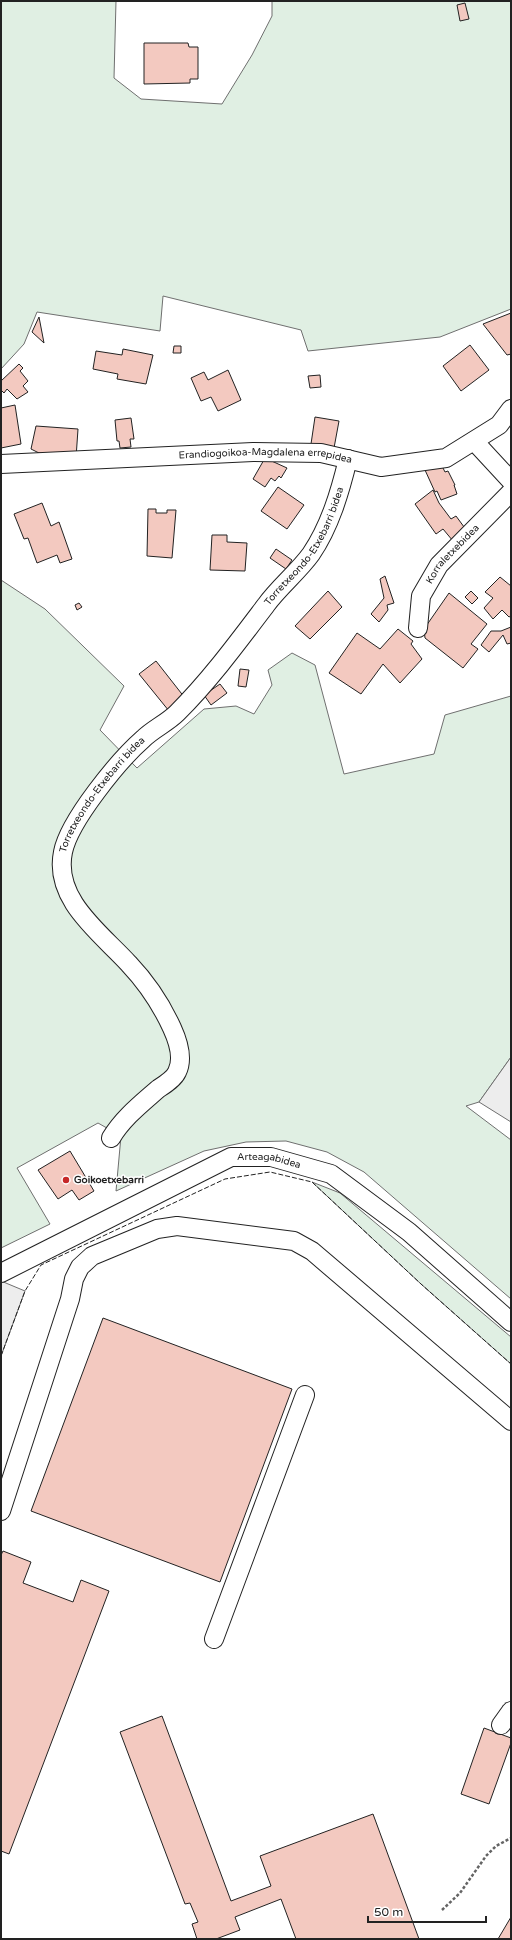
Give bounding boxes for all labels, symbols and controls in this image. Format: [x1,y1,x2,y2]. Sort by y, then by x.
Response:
street label: Erandiogoikoa-Magdalena errepidea [178,446,353,466]
street label: Torretxeondo-Etxebarri bidea [262,485,346,608]
street label: Korraletxebidea [423,522,482,586]
street label: Torretxeondo-Etxebarri bidea [57,734,147,854]
street label: Arteagabidea [237,1151,302,1171]
place label: Goikoetxebarri [74,1174,145,1186]
marker: Goikoetxebarri [61,1175,71,1185]
scale bar [368,1898,486,1924]
text: 50 m [374,1905,403,1919]

